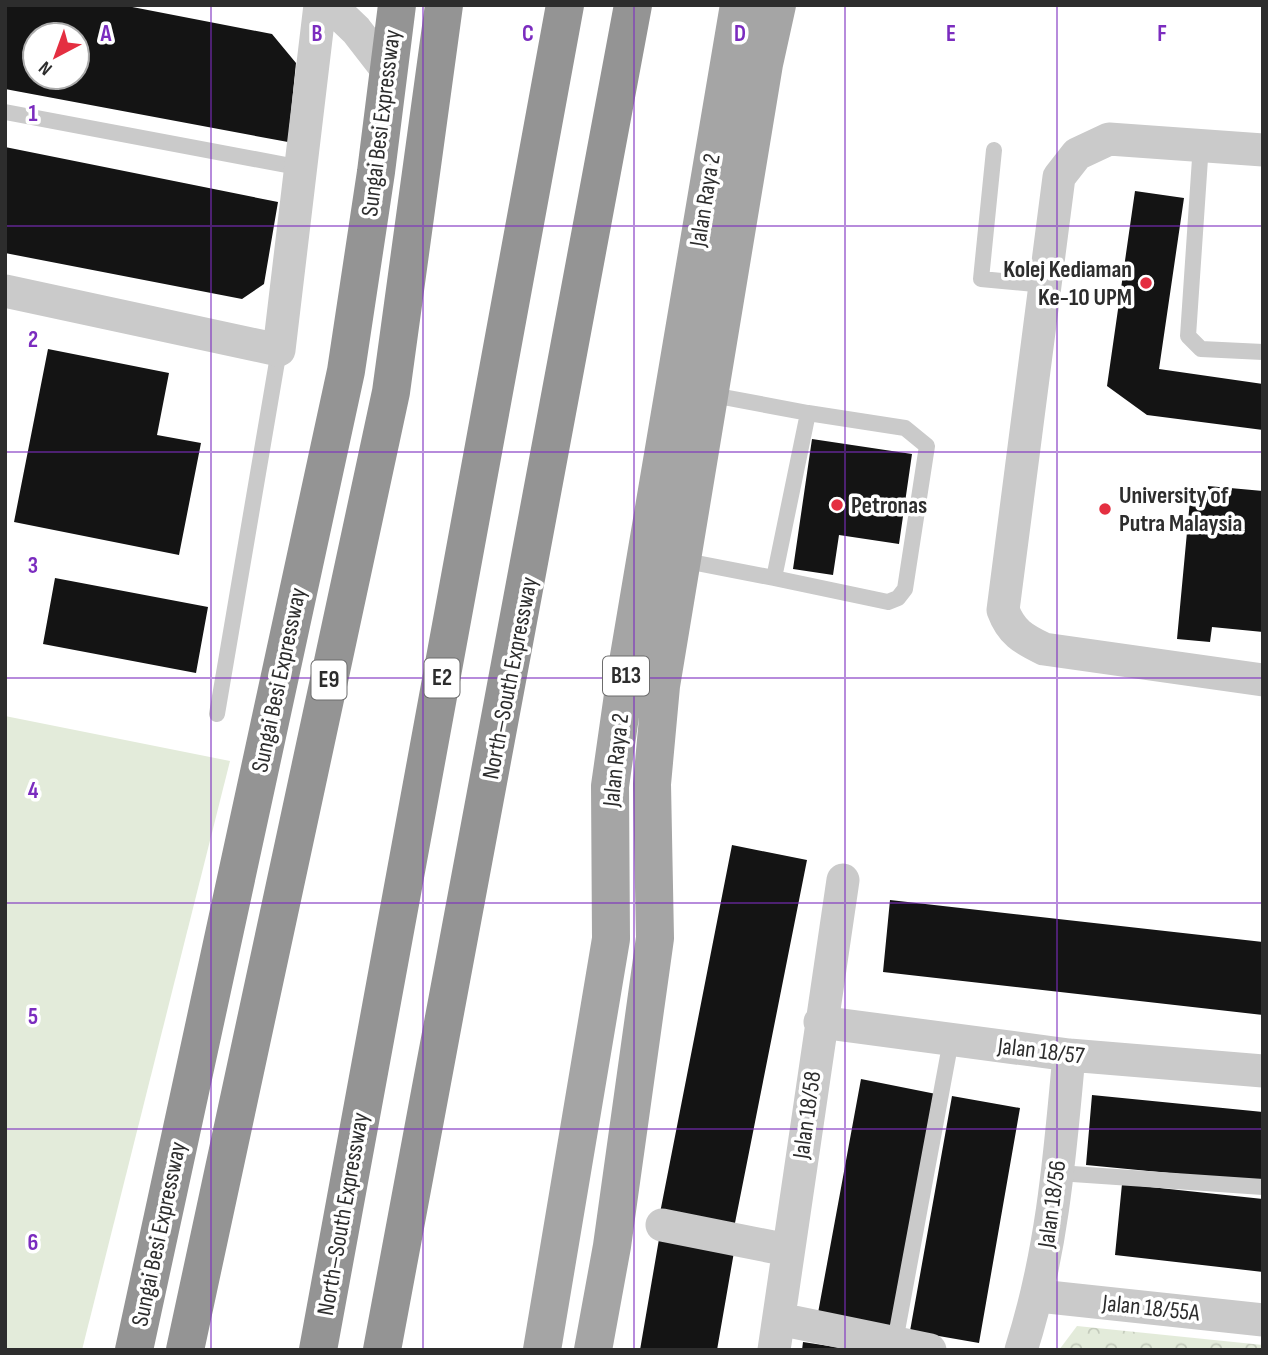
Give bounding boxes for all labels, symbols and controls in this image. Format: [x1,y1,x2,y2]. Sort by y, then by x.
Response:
text: A [100,20,113,48]
text: B [312,20,323,48]
text: C [522,20,534,48]
text: D [734,20,746,48]
text: E [946,20,956,48]
text: F [1157,20,1167,48]
north arrow [21,21,91,91]
street label: Sungai Besi Expressway [355,28,407,218]
text: N [34,56,57,80]
text: 1 [28,100,38,128]
street label: Jalan Raya 2 [683,151,727,250]
place label: Kolej Kediaman Ke-10 UPM [1003,255,1132,312]
marker: Kolej Kediaman Ke-10 UPM [1138,275,1154,291]
text: 2 [28,326,38,354]
place label: University of Putra Malaysia [1119,481,1242,538]
place label: Petronas [851,491,927,520]
marker: Petronas [829,497,845,513]
marker: University of Putra Malaysia [1097,501,1113,517]
text: 3 [28,552,38,580]
street label: North–South Expressway [476,574,544,782]
street label: Sungai Besi Expressway [245,585,313,775]
road number: B13 [603,656,649,696]
road number: E2 [424,658,460,698]
road number: E9 [312,660,346,700]
street label: Jalan Raya 2 [597,712,635,809]
text: 4 [28,777,39,805]
text: 5 [28,1003,38,1031]
street label: Jalan 18/57 [995,1031,1086,1071]
street label: Jalan 18/58 [786,1069,827,1162]
street label: North–South Expressway [311,1110,375,1318]
street label: Sungai Besi Expressway [125,1139,193,1329]
street label: Jalan 18/56 [1031,1158,1072,1251]
text: 6 [28,1229,38,1257]
street label: Jalan 18/55A [1100,1288,1202,1328]

